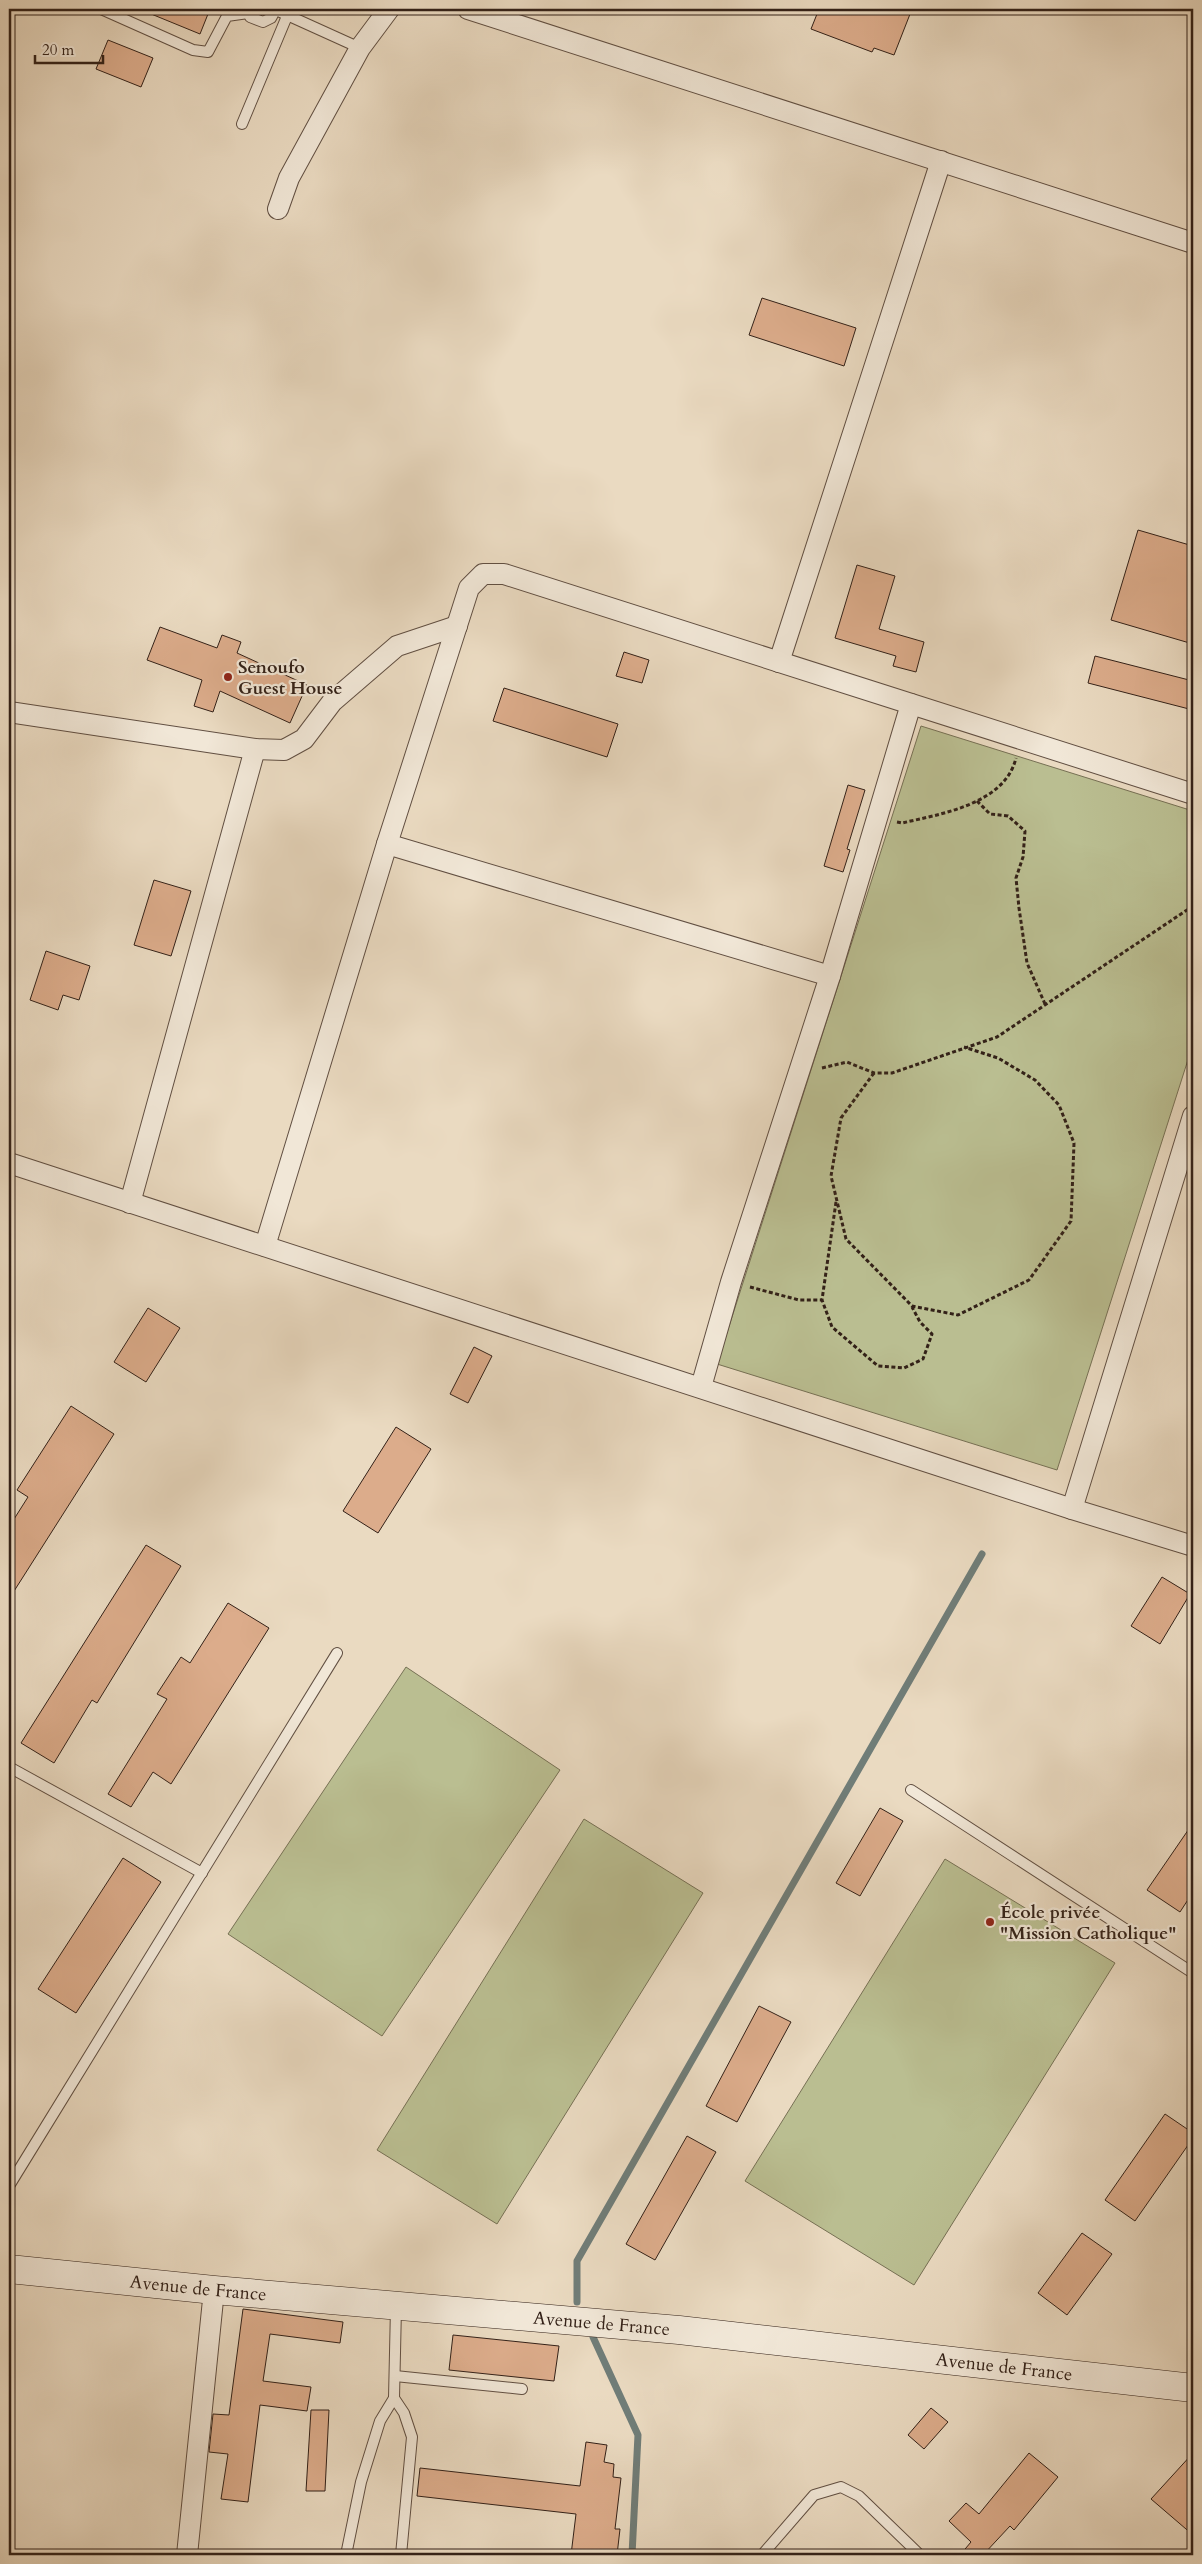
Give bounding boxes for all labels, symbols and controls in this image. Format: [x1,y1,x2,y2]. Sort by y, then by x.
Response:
scale bar [35,32,102,64]
text: 20 m [42,40,74,60]
place label: Senoufo Guest House [238,655,343,701]
marker: Senoufo Guest House [222,671,234,683]
place label: École privée "Mission Catholique" [1000,1900,1176,1946]
marker: École privée "Mission Catholique" [984,1916,996,1928]
street label: Avenue de France [129,2269,267,2307]
street label: Avenue de France [532,2305,671,2342]
street label: Avenue de France [935,2347,1074,2387]

